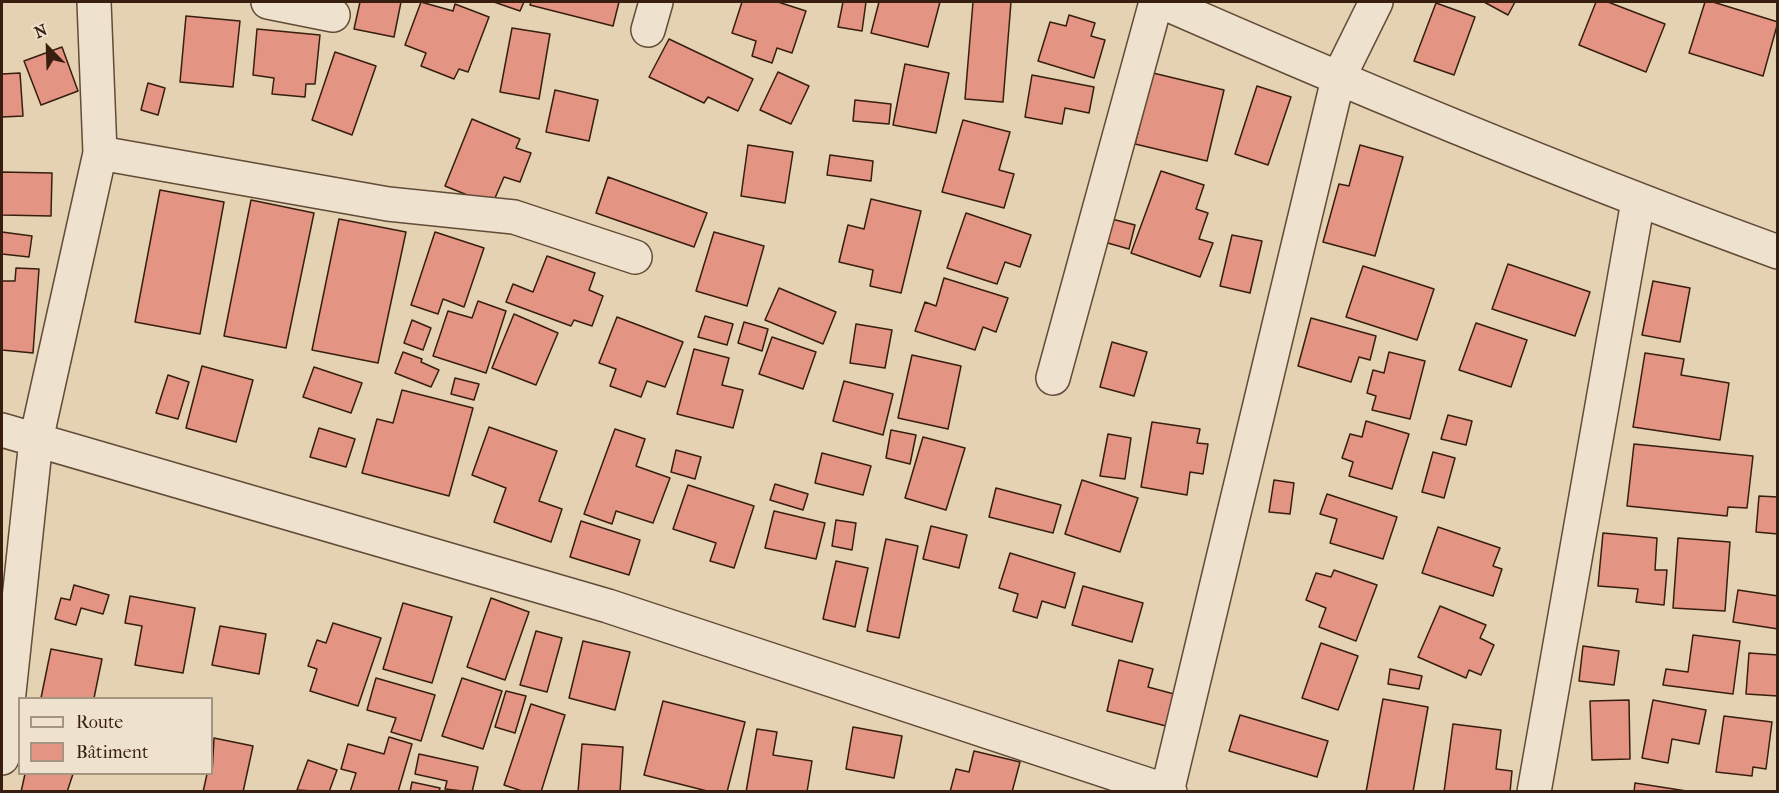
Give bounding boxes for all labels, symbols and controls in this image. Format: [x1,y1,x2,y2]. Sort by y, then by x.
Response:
north arrow [18,18,78,78]
text: N [31,20,50,42]
legend [18,697,213,775]
text: Route [76,712,123,733]
text: Bâtiment [76,742,148,763]

